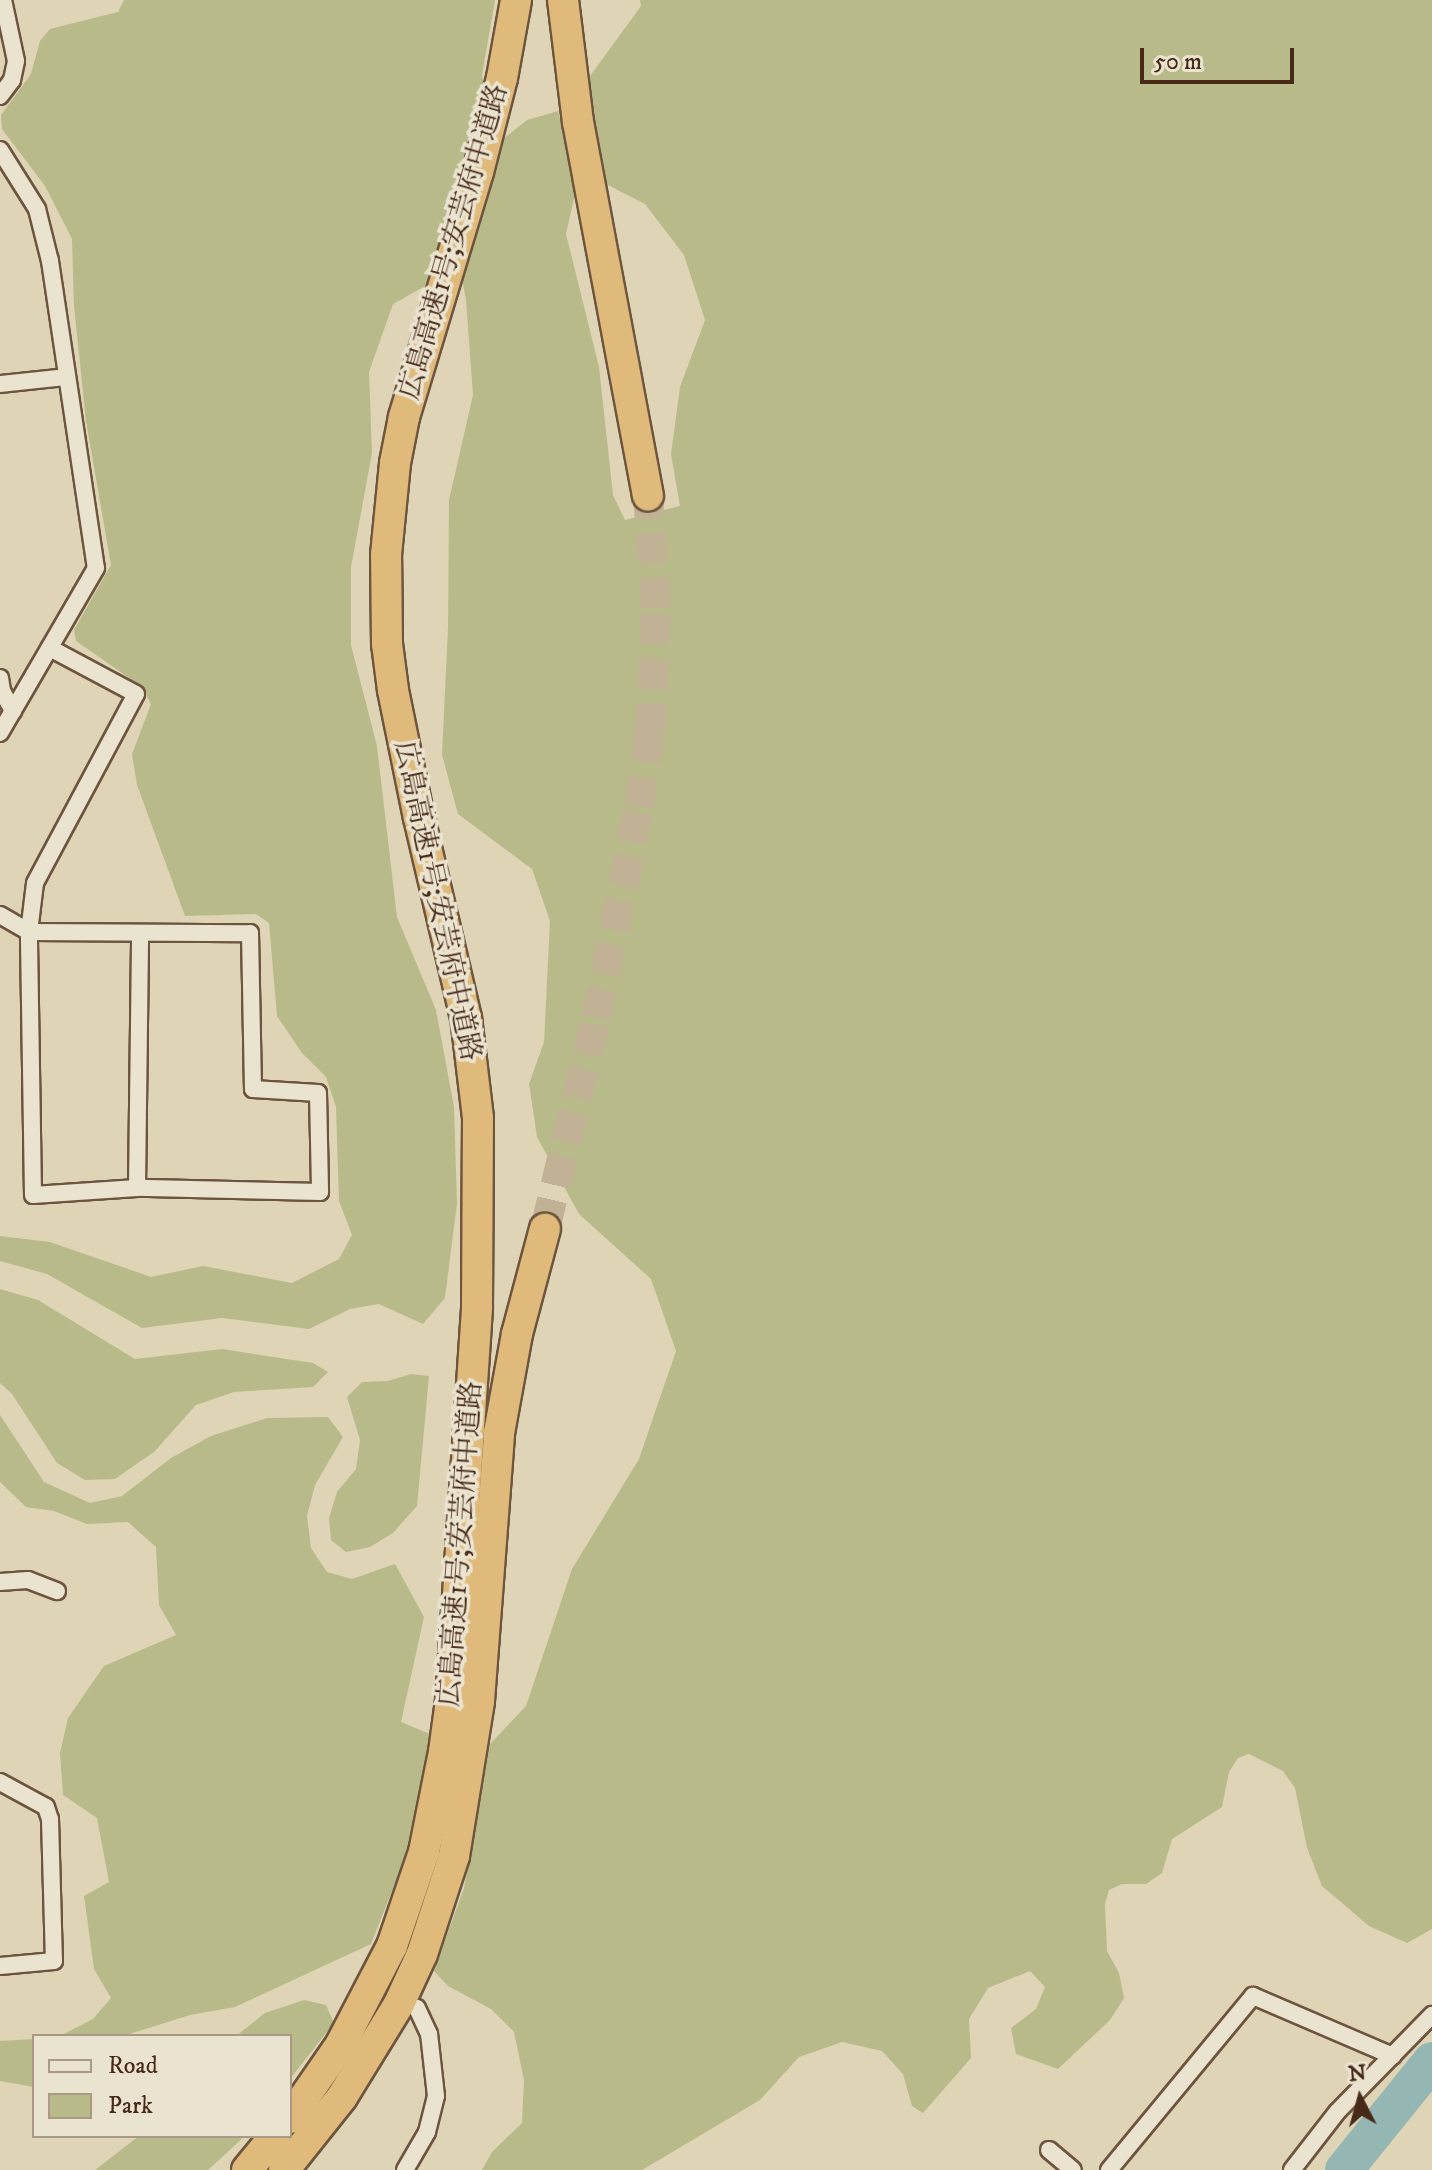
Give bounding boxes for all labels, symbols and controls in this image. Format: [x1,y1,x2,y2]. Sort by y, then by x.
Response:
scale bar [1144,32,1298,82]
text: 50 m [1154,47,1202,77]
street label: 広島高速1号;安芸府中道路 [393,80,515,404]
street label: 広島高速1号;安芸府中道路 [387,738,487,1064]
street label: 広島高速1号;安芸府中道路 [433,1380,489,1708]
legend [32,2034,292,2138]
text: Road [108,2051,158,2081]
north arrow [1320,2058,1400,2138]
text: N [1347,2059,1368,2088]
text: Park [108,2091,153,2121]

